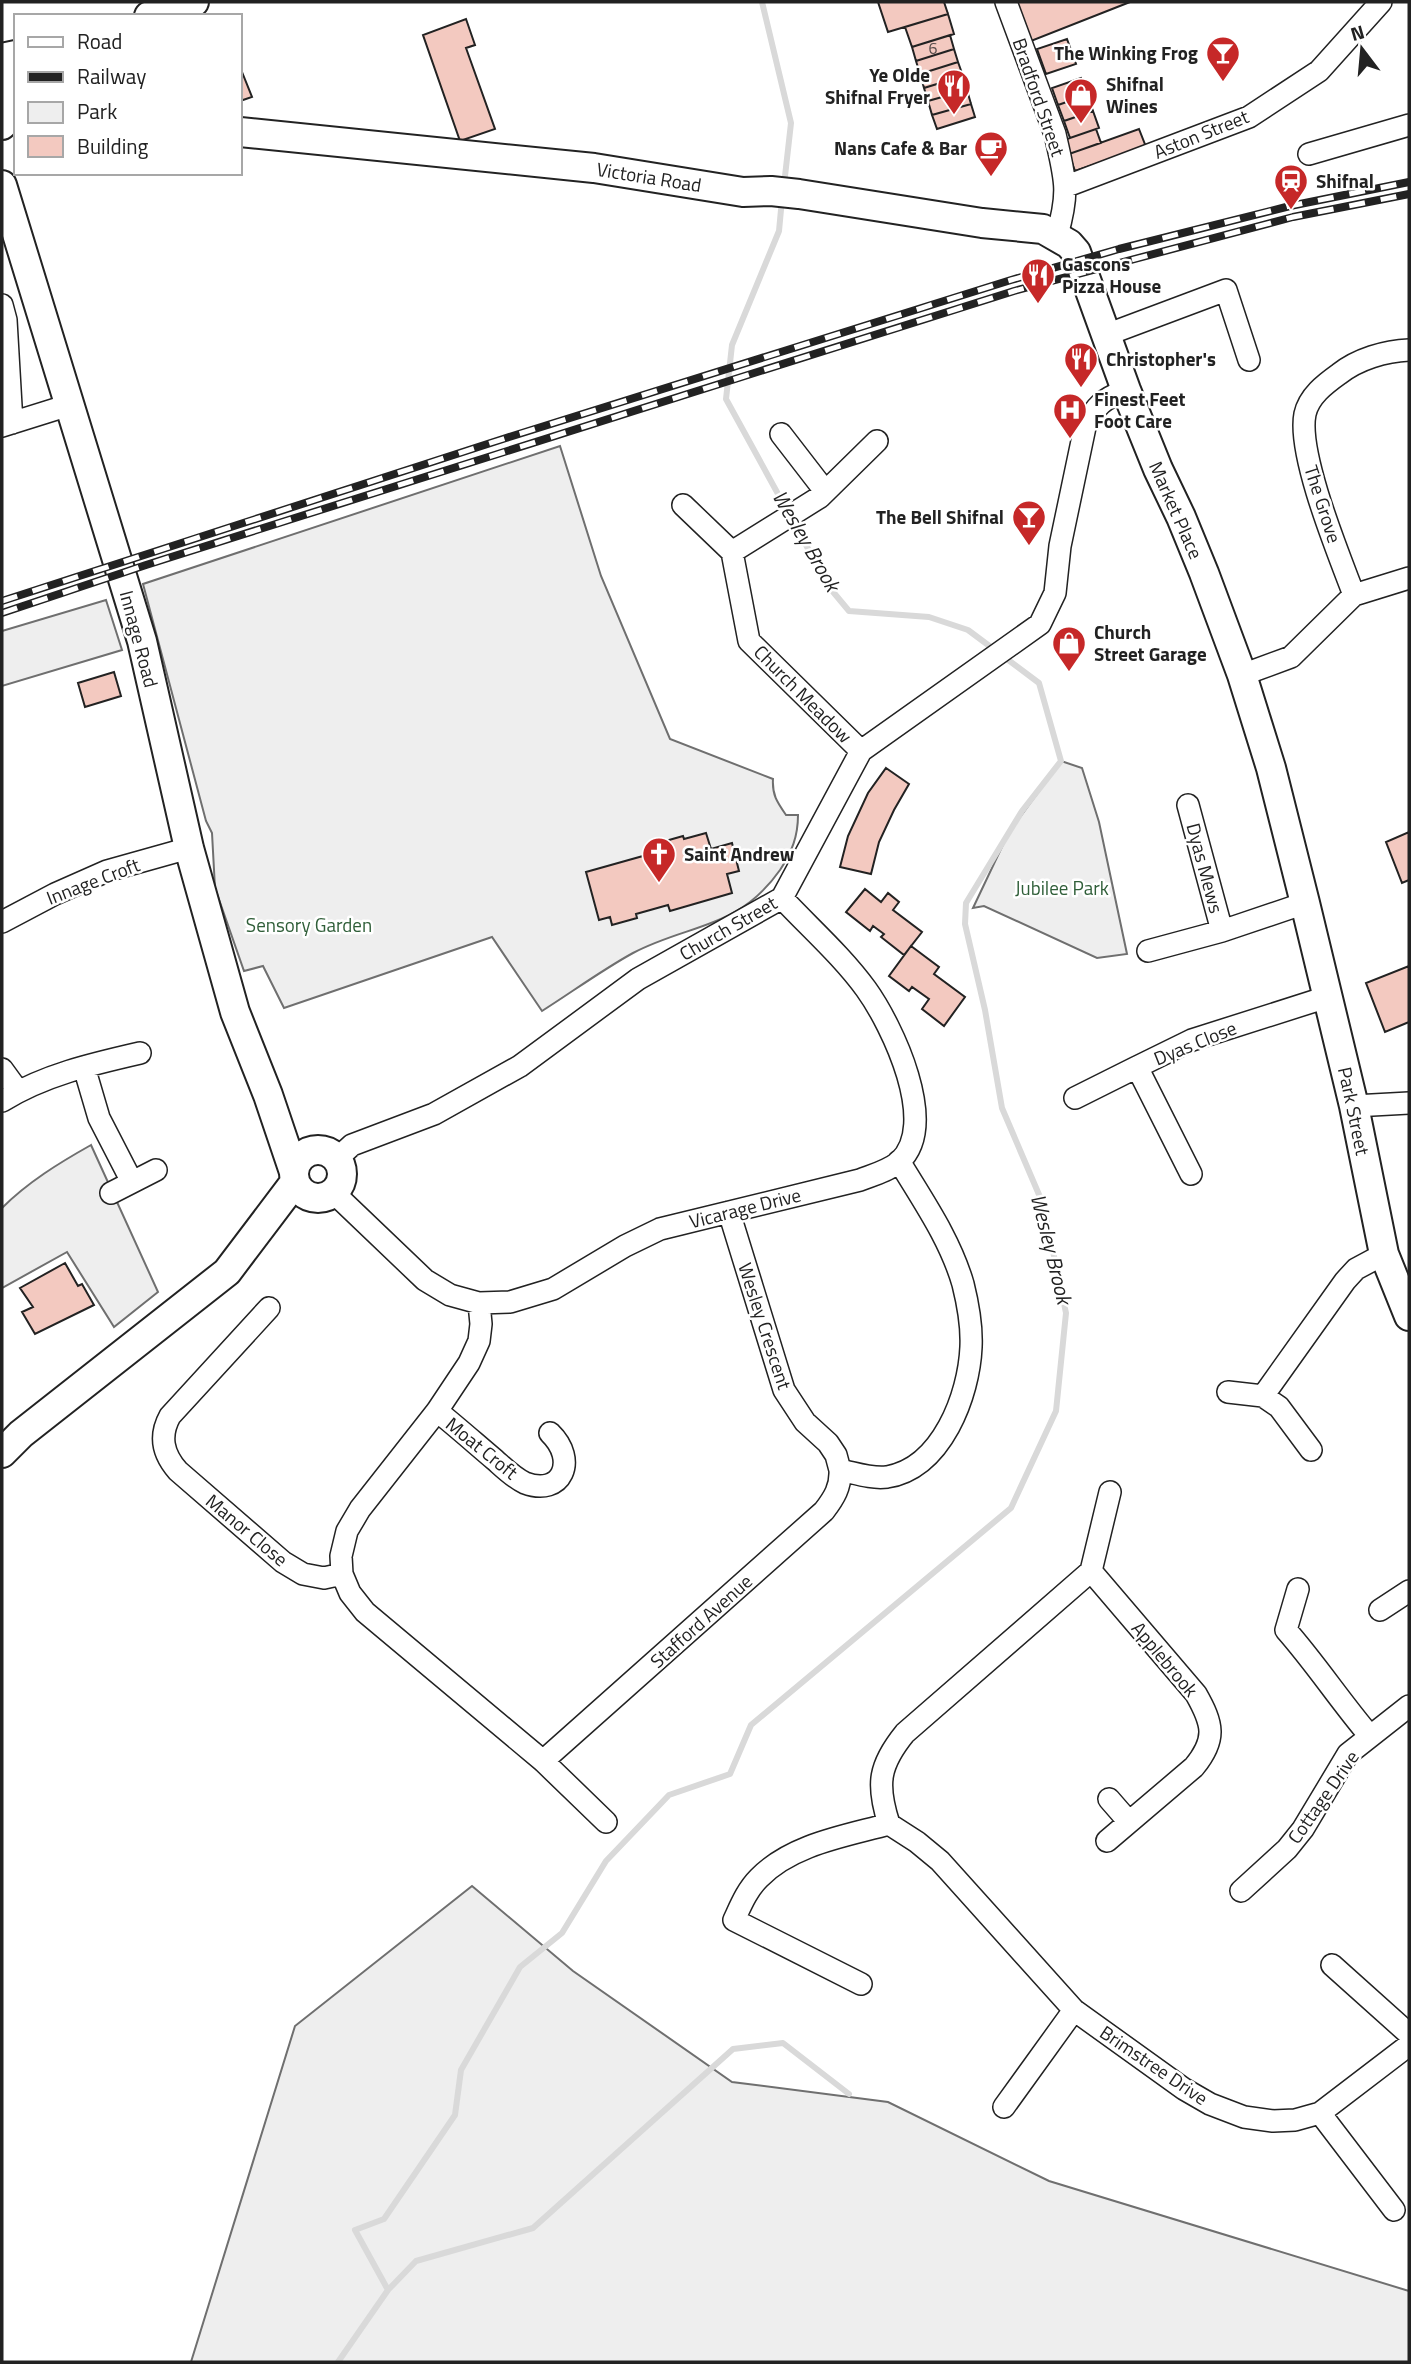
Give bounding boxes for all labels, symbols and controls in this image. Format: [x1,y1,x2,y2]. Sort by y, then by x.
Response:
legend [14,14,242,175]
north arrow [1327,14,1397,84]
text: N [1347,16,1368,48]
text: Road [77,25,122,57]
street label: Bradford Street [1006,34,1073,160]
bar icon: The Winking Frog [1204,34,1242,83]
house number: 6 [929,36,938,60]
place label: The Winking Frog [1054,38,1198,67]
text: Railway [77,60,146,92]
place label: Ye Olde Shifnal Fryer [825,60,930,111]
restaurant icon: Ye Olde Shifnal Fryer [935,67,973,116]
place label: Shifnal Wines [1106,69,1164,120]
shop icon: Shifnal Wines [1062,76,1100,125]
text: Park [77,95,117,127]
street label: Aston Street [1149,101,1253,166]
cafe icon: Nans Cafe & Bar [972,129,1010,178]
text: Building [77,130,149,162]
place label: Nans Cafe & Bar [834,133,967,162]
street label: Victoria Road [595,154,704,199]
station icon: Shifnal [1272,162,1310,211]
place label: Shifnal [1316,166,1374,195]
place label: Gascons Pizza House [1062,249,1162,300]
restaurant icon: Gascons Pizza House [1019,256,1057,305]
restaurant icon: Christopher's [1062,340,1100,389]
place label: Christopher's [1106,344,1216,373]
place label: Finest Feet Foot Care [1094,384,1185,435]
hospital icon: Finest Feet Foot Care [1051,391,1089,440]
street label: Market Place [1142,456,1211,563]
street label: The Grove [1297,461,1350,547]
water label: Wesley Brook [765,484,850,599]
bar icon: The Bell Shifnal [1010,498,1048,547]
place label: The Bell Shifnal [876,502,1004,531]
street label: Innage Road [113,587,166,691]
place label: Church Street Garage [1094,617,1207,668]
shop icon: Church Street Garage [1050,624,1088,673]
street label: Church Meadow [747,638,859,750]
street label: Dyas Mews [1180,819,1231,916]
church icon: Saint Andrew [640,835,678,884]
place label: Saint Andrew [684,839,795,868]
street label: Innage Croft [42,849,144,912]
park label: Jubilee Park [1015,873,1109,902]
street label: Church Street [673,888,782,967]
park label: Sensory Garden [246,910,372,939]
street label: Dyas Close [1149,1013,1241,1072]
street label: Park Street [1331,1064,1378,1158]
street label: Vicarage Drive [686,1180,804,1235]
water label: Wesley Brook [1023,1190,1082,1310]
street label: Wesley Crescent [731,1259,800,1393]
street label: Moat Croft [440,1409,525,1486]
street label: Manor Close [200,1486,295,1573]
street label: Stafford Avenue [643,1567,758,1674]
street label: Applebrook [1125,1615,1206,1703]
street label: Cottage Drive [1280,1744,1365,1849]
street label: Brimstree Drive [1094,2018,1214,2112]

